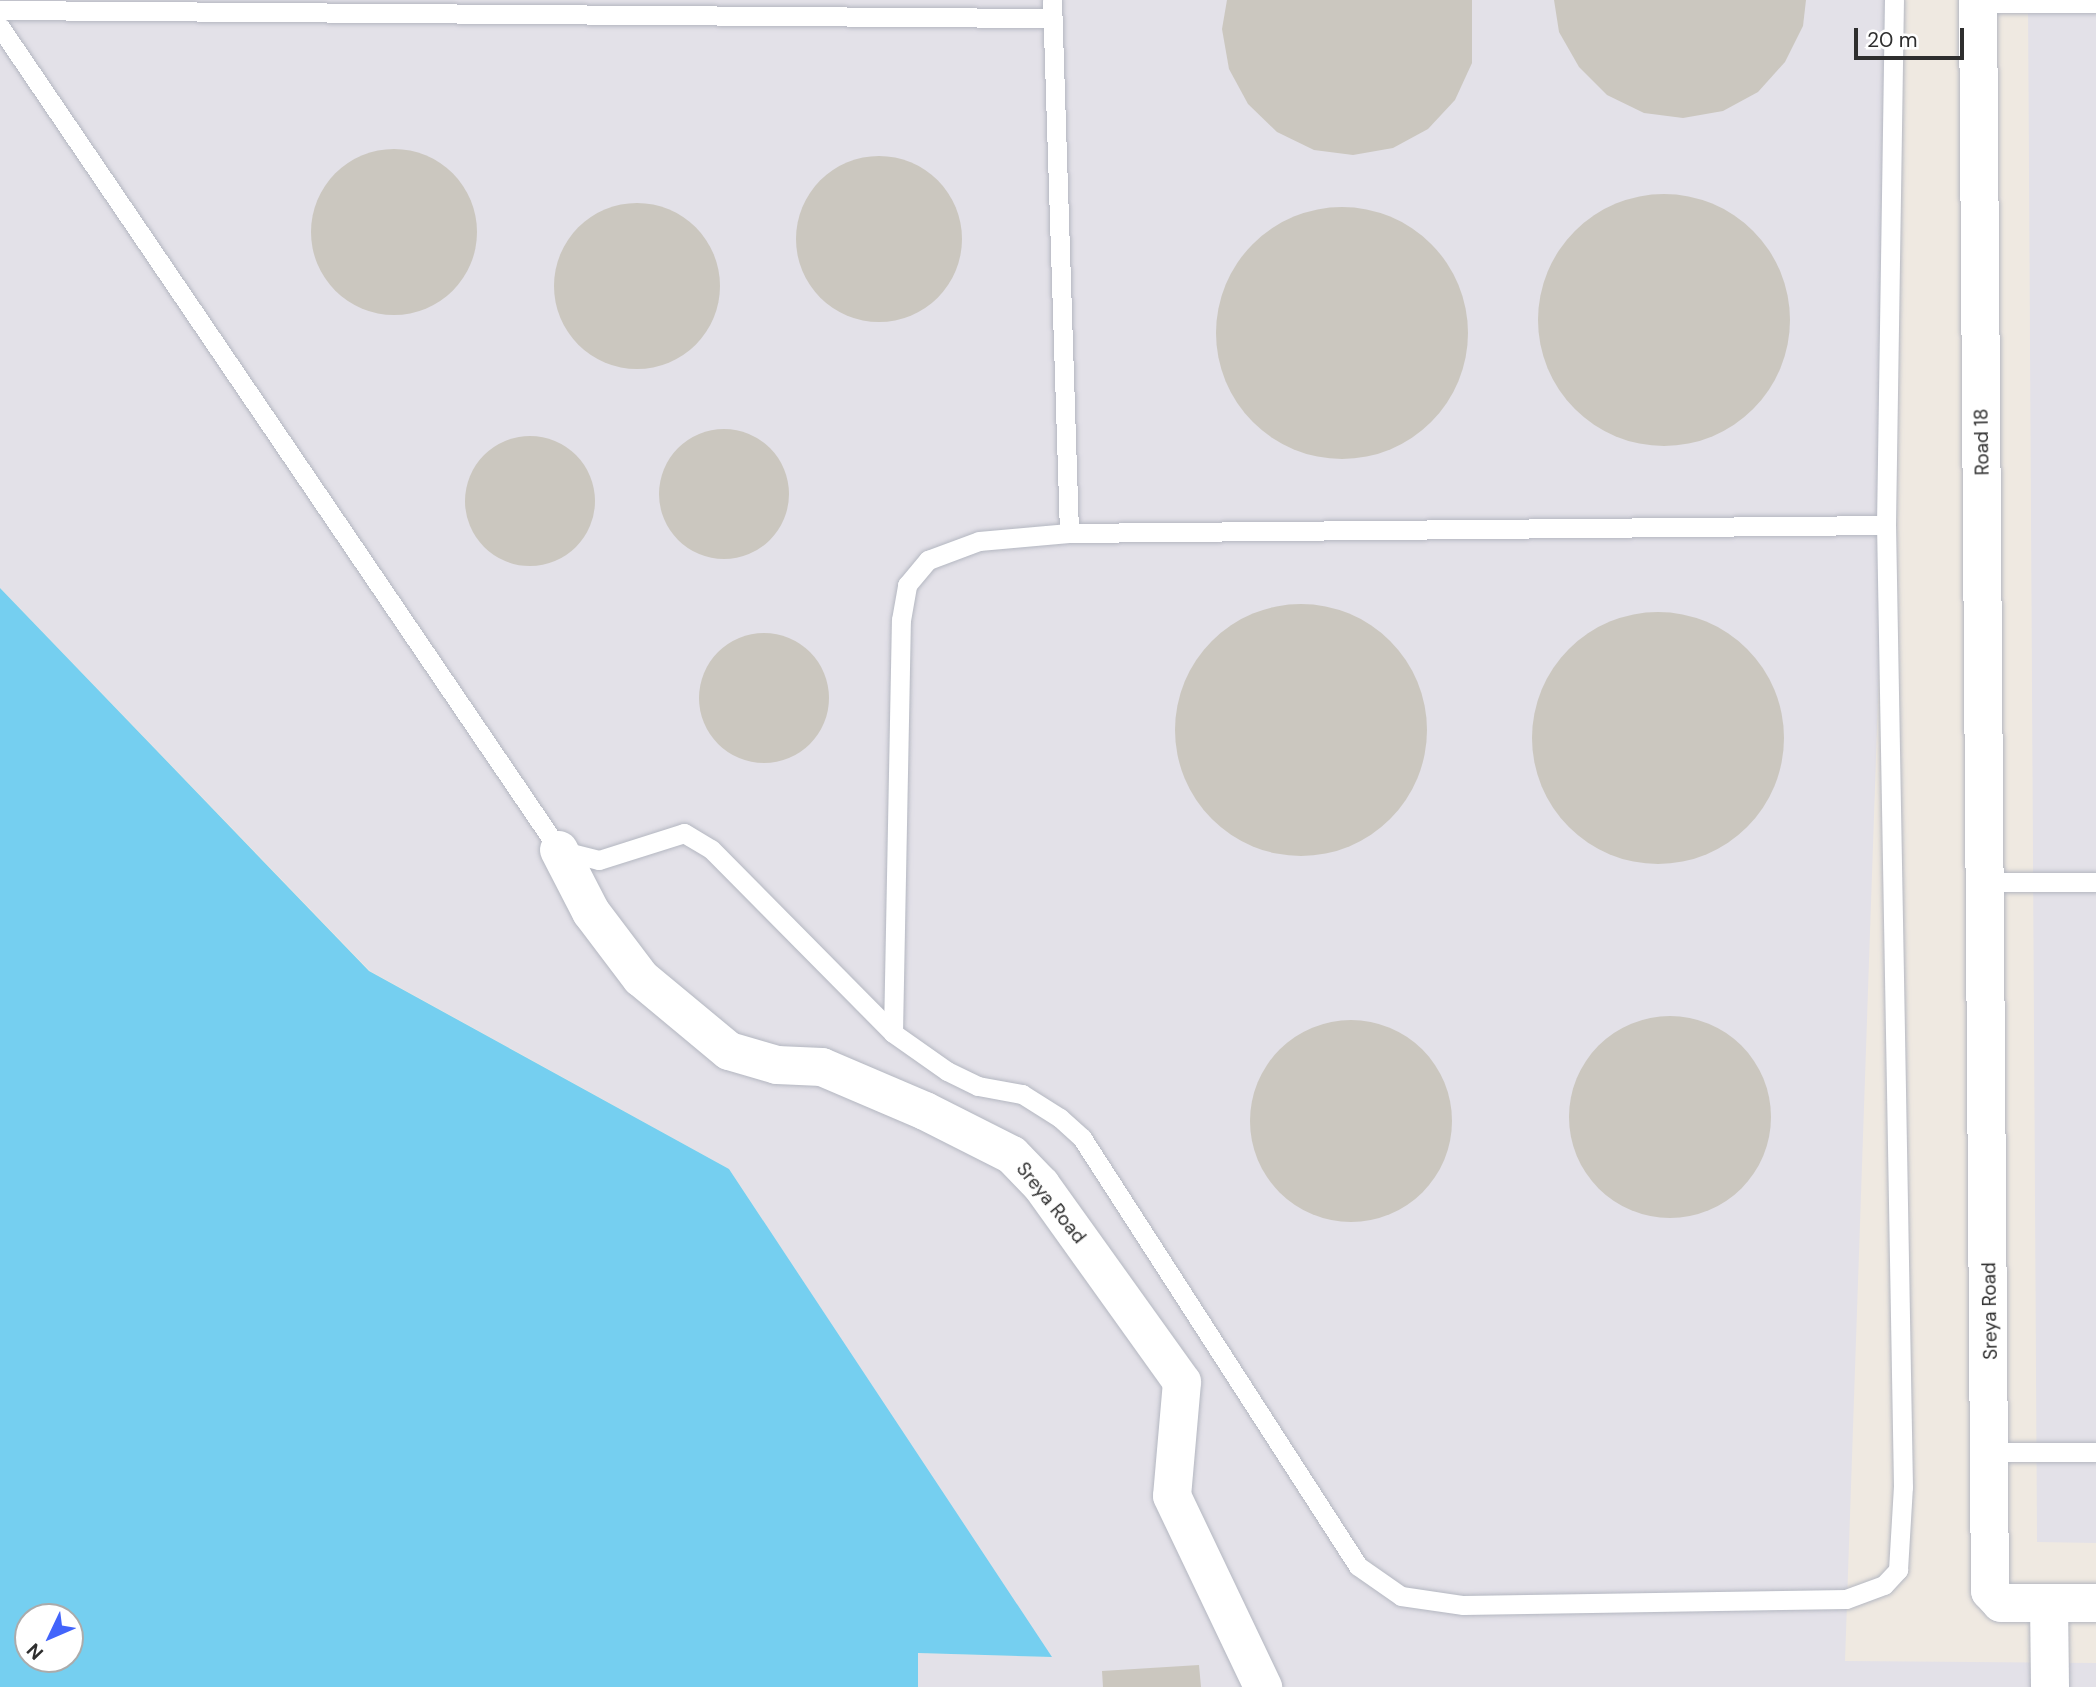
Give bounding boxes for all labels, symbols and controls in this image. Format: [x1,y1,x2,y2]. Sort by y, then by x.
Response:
scale bar [1858,14,1968,58]
text: 20 m [1867,26,1918,54]
street label: Road 18 [1970,408,1994,476]
street label: Sreya Road [1011,1158,1091,1248]
street label: Sreya Road [1978,1262,2002,1360]
north arrow [14,1603,84,1673]
text: N [21,1638,49,1665]

